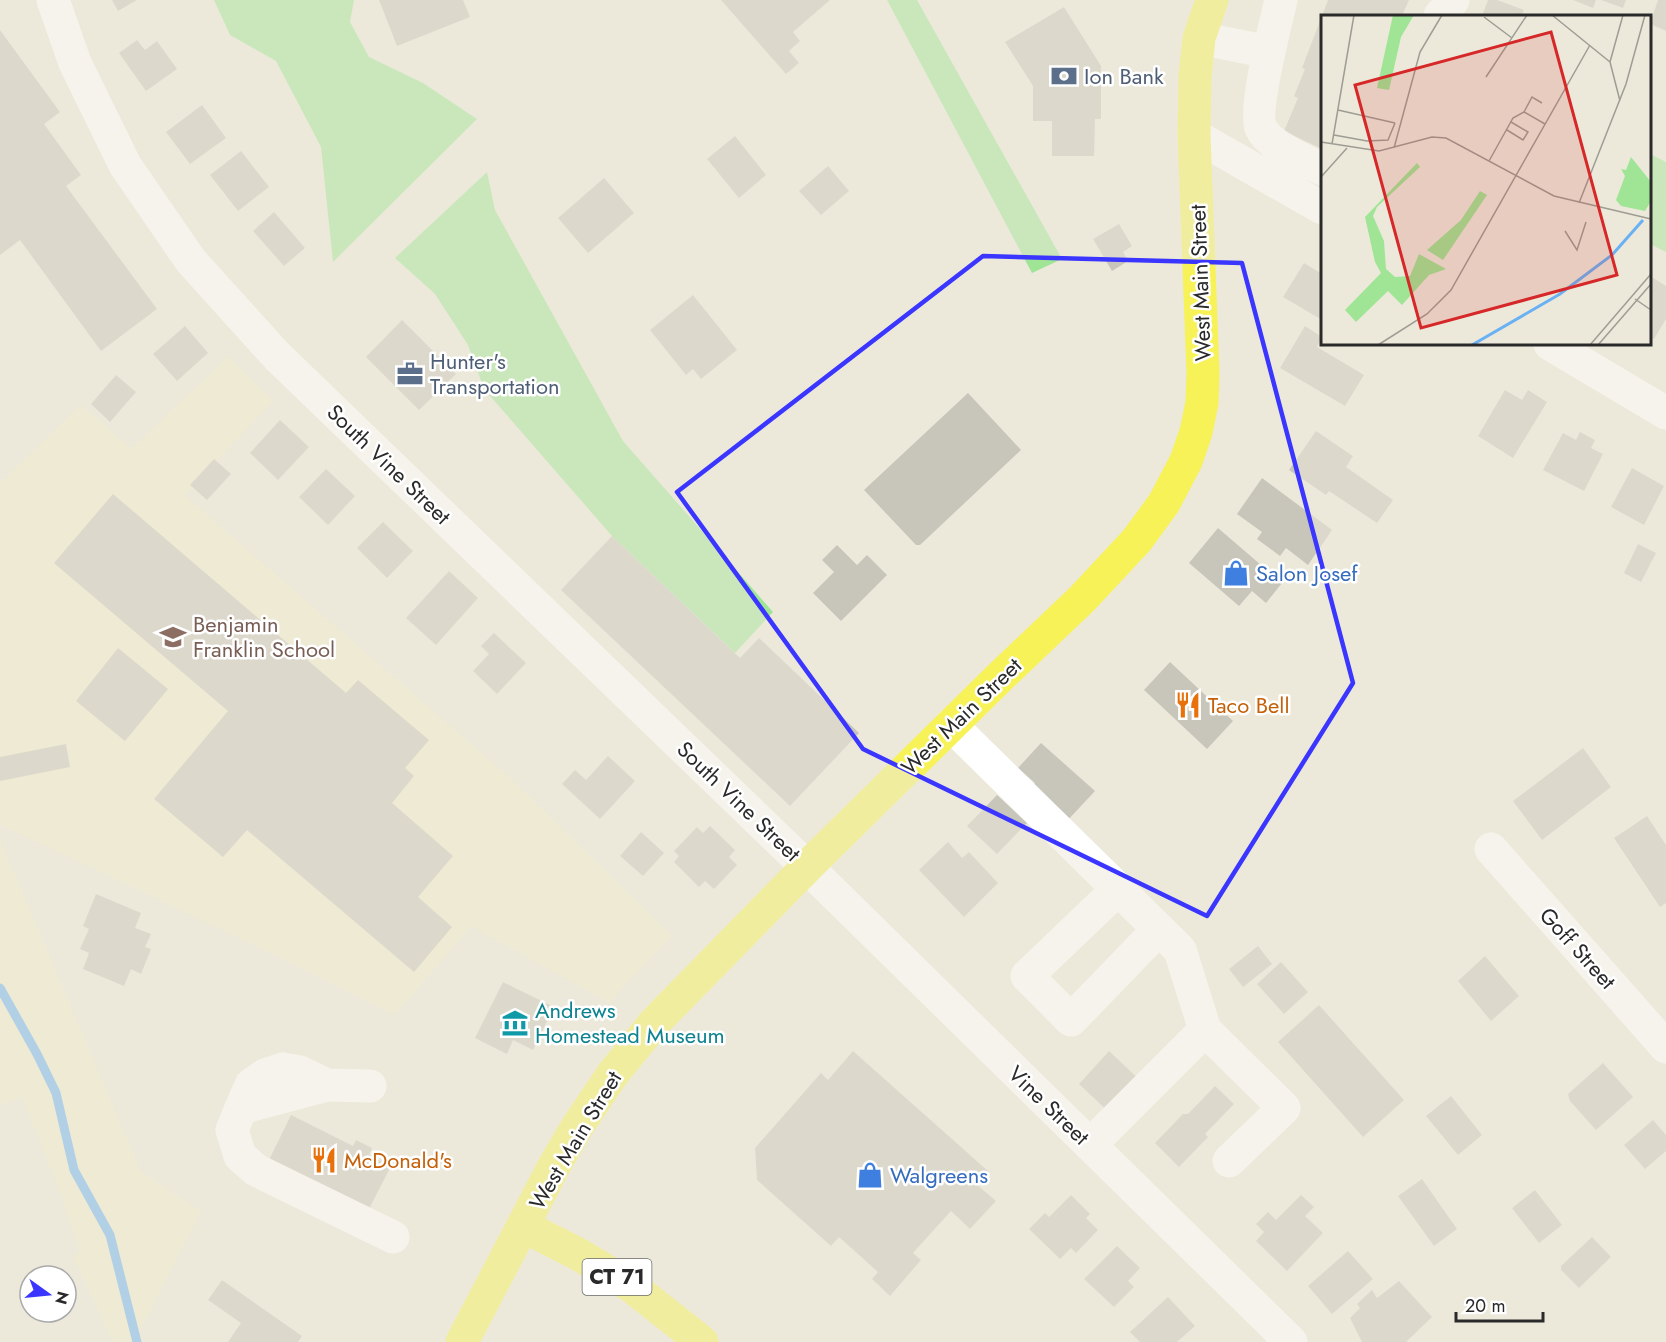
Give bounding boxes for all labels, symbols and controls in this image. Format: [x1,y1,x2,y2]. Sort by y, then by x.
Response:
inset map [1321,15,1651,345]
place label: Ion Bank [1084,60,1164,92]
bank icon: Ion Bank [1049,61,1079,91]
street label: West Main Street [1181,203,1219,362]
place label: Hunter's Transportation [430,345,560,402]
office icon: Hunter's Transportation [395,359,425,389]
street label: South Vine Street [320,396,459,532]
place label: Salon Josef [1256,557,1358,589]
shop icon: Salon Josef [1221,558,1251,588]
place label: Benjamin Franklin School [193,608,335,665]
school or university icon: Benjamin Franklin School [158,622,188,652]
street label: West Main Street [893,650,1029,782]
place label: Taco Bell [1208,689,1289,721]
restaurant icon: Taco Bell [1173,690,1203,720]
street label: South Vine Street [670,733,809,869]
street label: Goff Street [1532,900,1624,997]
place label: Andrews Homestead Museum [535,994,725,1051]
museum icon: Andrews Homestead Museum [500,1008,530,1038]
street label: Vine Street [1001,1058,1097,1153]
street label: West Main Street [521,1064,629,1215]
place label: McDonald's [344,1144,452,1176]
restaurant icon: McDonald's [309,1145,339,1175]
place label: Walgreens [890,1159,988,1191]
shop icon: Walgreens [855,1160,885,1190]
road number: CT 71 [582,1259,652,1295]
north arrow [18,1264,78,1324]
scale bar [1456,1285,1543,1323]
text: N [49,1289,75,1307]
text: 20 m [1465,1293,1505,1319]

